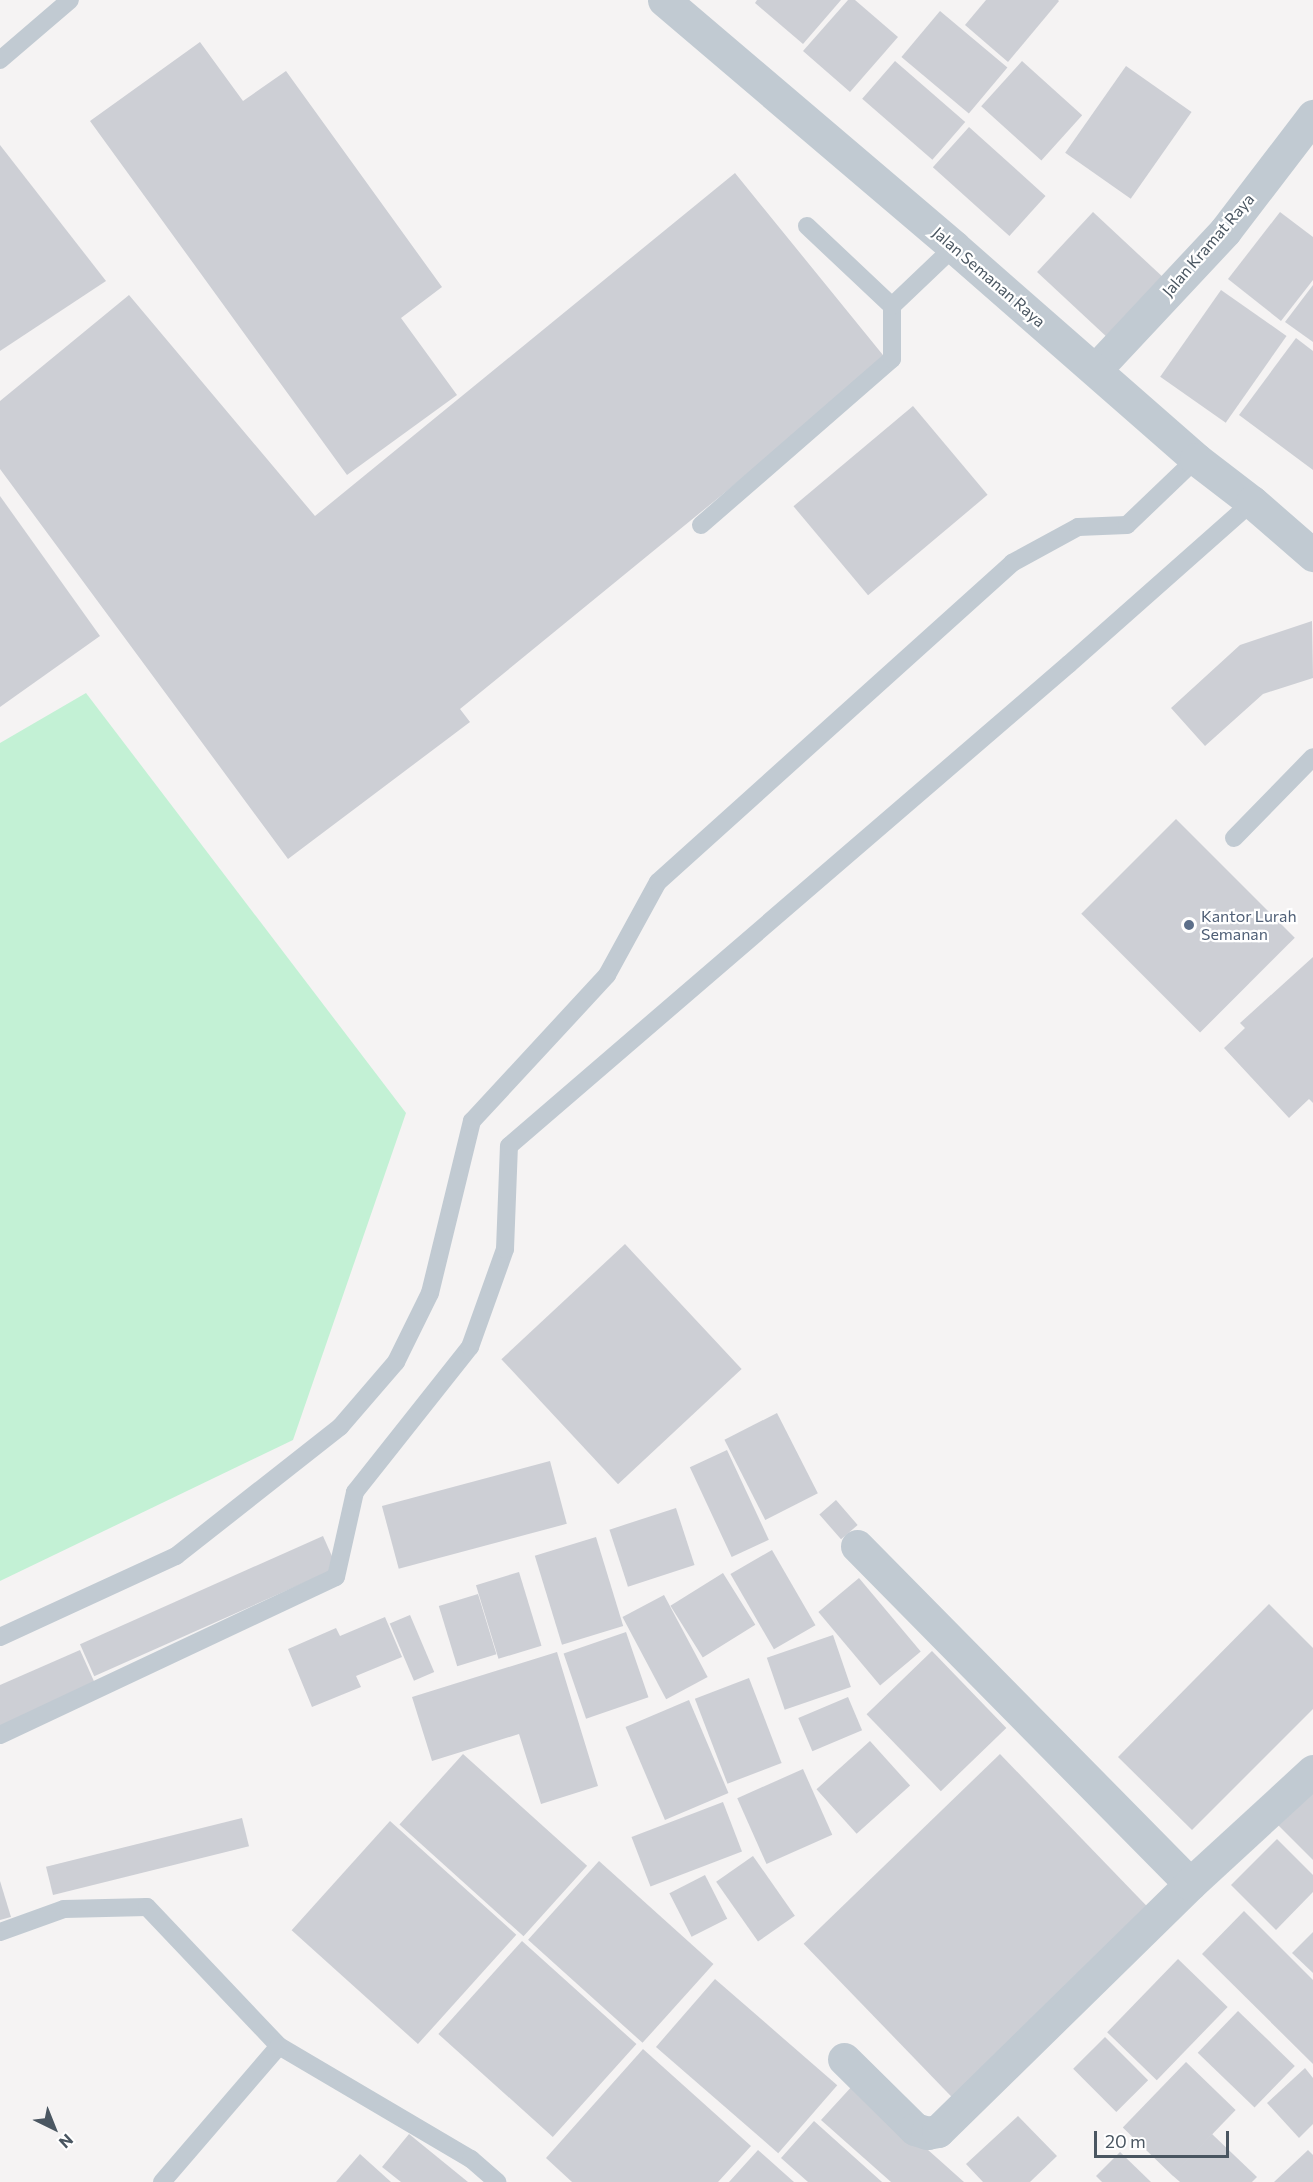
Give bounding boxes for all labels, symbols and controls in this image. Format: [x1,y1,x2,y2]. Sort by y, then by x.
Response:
street label: Jalan Kramat Raya [1158,190,1258,300]
street label: Jalan Semanan Raya [929,223,1049,331]
place label: Kantor Lurah Semanan [1201,906,1297,944]
marker: Kantor Lurah Semanan [1182,918,1196,932]
north arrow [24,2098,84,2158]
scale bar [1097,2119,1232,2157]
text: N [56,2130,77,2153]
text: 20 m [1105,2130,1146,2152]

